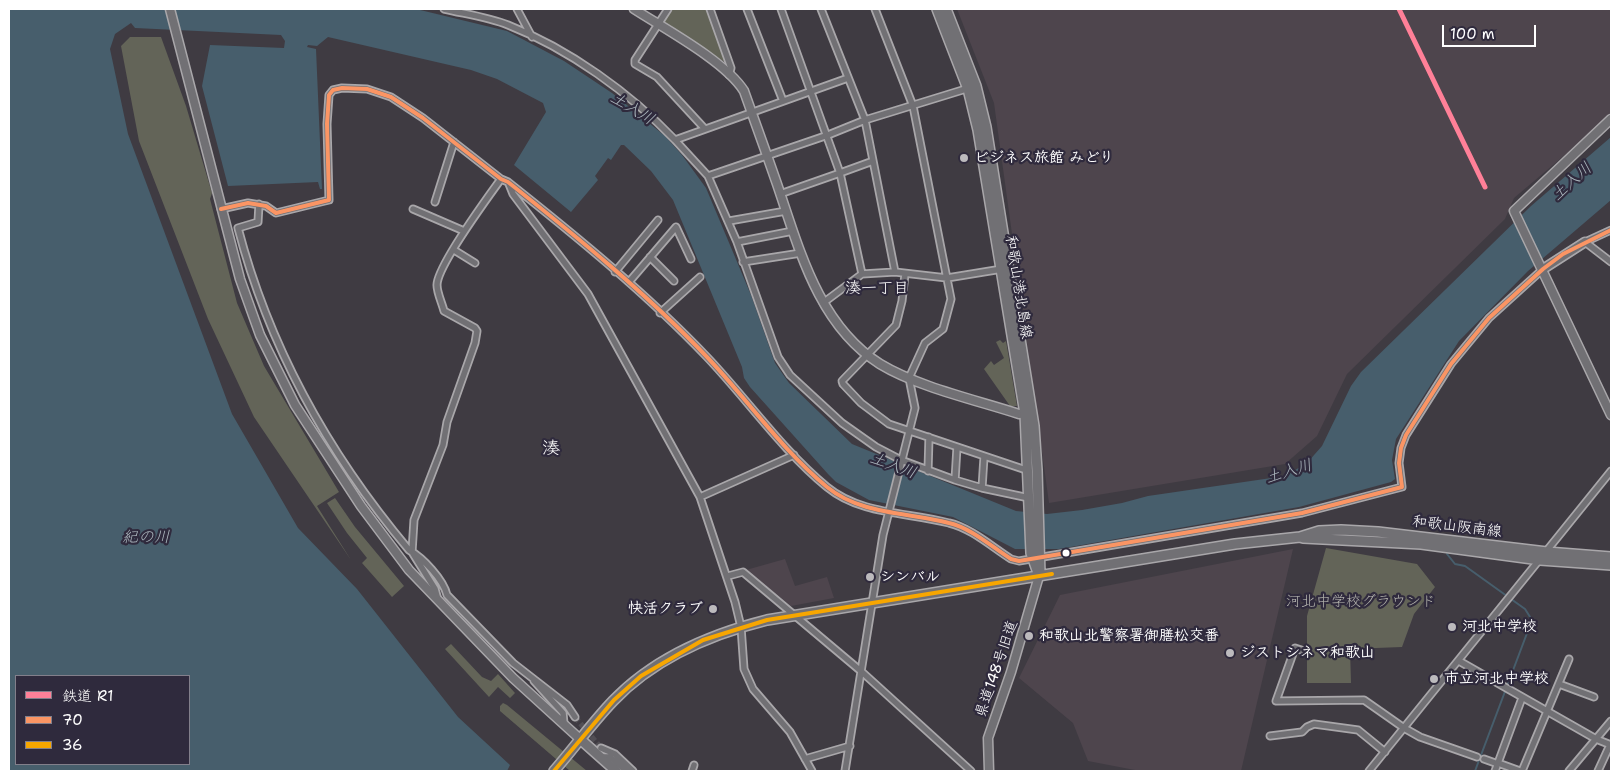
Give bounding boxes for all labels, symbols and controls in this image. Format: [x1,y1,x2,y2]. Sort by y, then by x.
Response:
scale bar [1445,15,1539,47]
text: 100 m [1450,24,1495,44]
water label: 土入川 [606,88,658,130]
place label: ビジネス旅館 みどり [974,149,1114,167]
marker: ビジネス旅館 みどり [958,152,970,164]
water label: 土入川 [1548,159,1596,205]
street label: 和歌山港北島線 [1001,234,1035,340]
district label: 湊一丁目 [845,279,909,299]
district label: 湊 [542,438,560,460]
water label: 土入川 [867,449,919,483]
water label: 土入川 [1263,456,1315,488]
street label: 和歌山阪南線 [1411,513,1503,541]
water label: 紀の川 [122,528,170,548]
unlabelled marker [1061,548,1071,558]
place label: シンバル [880,568,940,586]
marker: シンバル [864,571,876,583]
park label: 河北中学校グラウンド [1286,593,1436,611]
place label: 快活クラブ [628,600,703,618]
marker: 快活クラブ [707,603,719,615]
street label: 県道148号旧道 [972,618,1022,720]
place label: 河北中学校 [1462,618,1537,636]
marker: 河北中学校 [1446,621,1458,633]
place label: 和歌山北警察署御膳松交番 [1039,627,1219,645]
marker: 和歌山北警察署御膳松交番 [1023,630,1035,642]
place label: ジストシネマ和歌山 [1240,644,1375,662]
marker: ジストシネマ和歌山 [1224,647,1236,659]
place label: 市立河北中学校 [1444,670,1549,688]
marker: 市立河北中学校 [1428,673,1440,685]
legend [15,675,190,765]
text: 鉄道 R1 [62,686,114,706]
text: 70 [62,710,83,730]
text: 36 [62,735,83,755]

